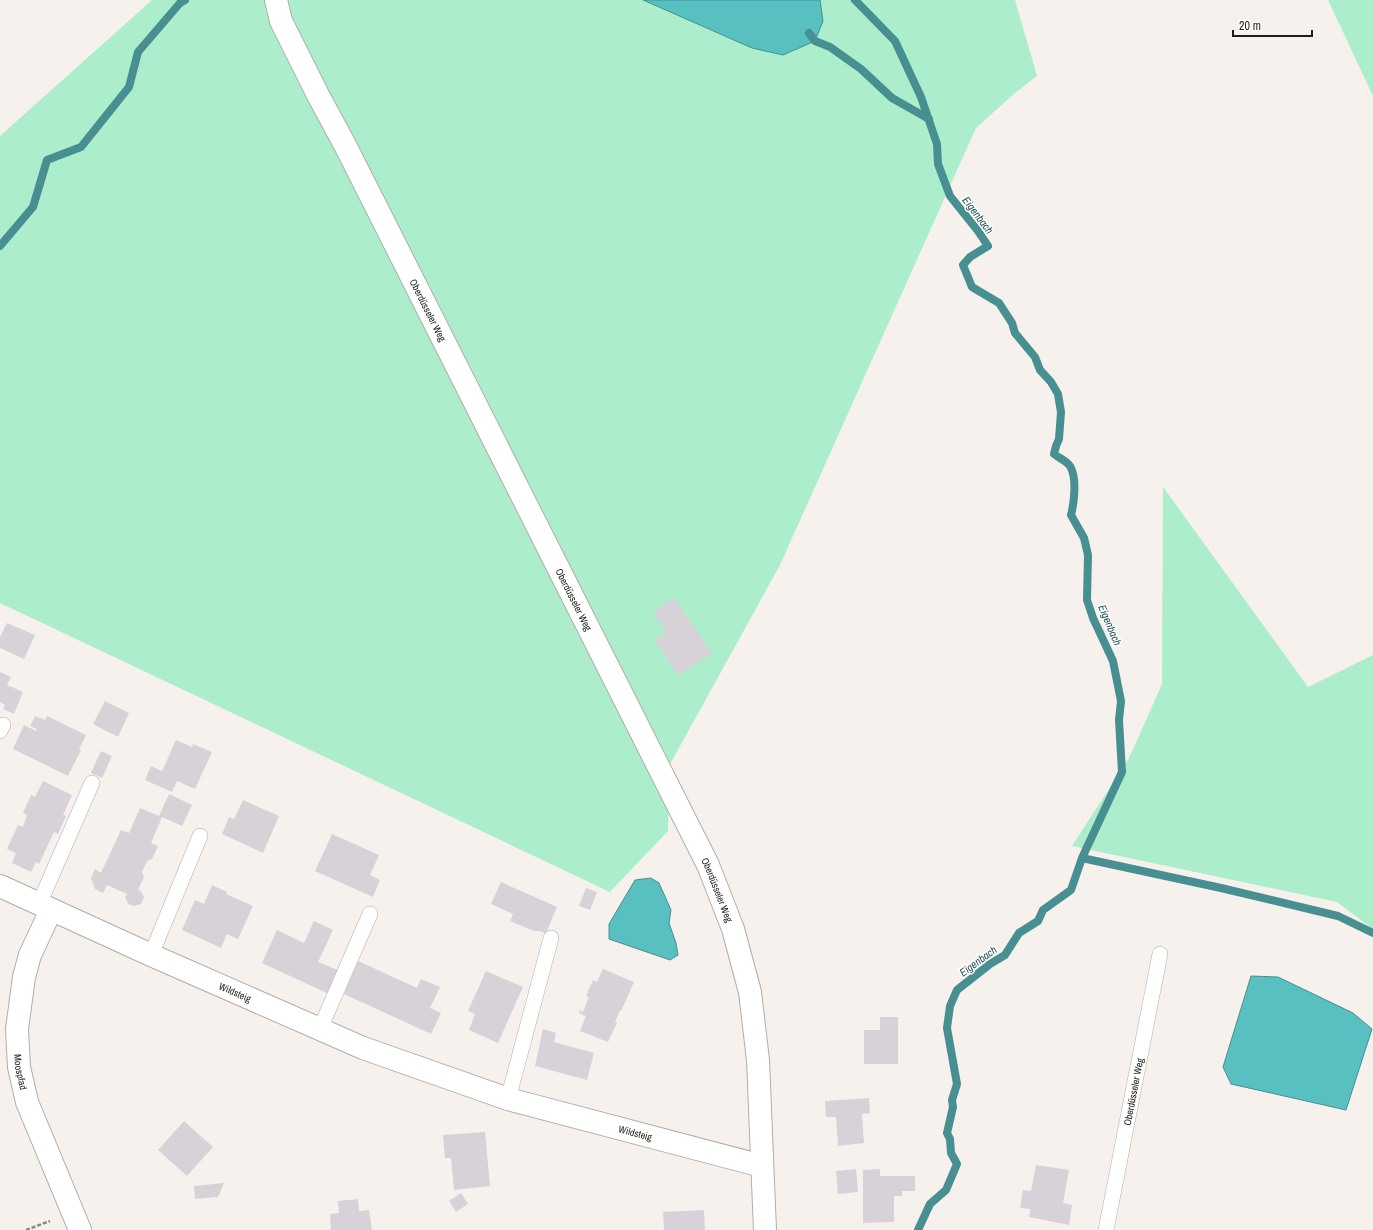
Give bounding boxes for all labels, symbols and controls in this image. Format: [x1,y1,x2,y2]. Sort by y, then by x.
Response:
scale bar [1233,12,1312,38]
text: 20 m [1239,18,1261,34]
water label: Eigenbach [959,194,997,236]
street label: Oberdüsseler Weg [407,277,449,344]
street label: Oberdüsseler Weg [552,566,595,633]
water label: Eigenbach [1095,602,1125,648]
street label: Oberdüsseler Weg [698,855,736,924]
water label: Eigenbach [956,943,1000,979]
street label: Wildsteig [217,980,254,1005]
street label: Moospfad [11,1054,30,1091]
street label: Oberdüsseler Weg [1121,1057,1147,1126]
street label: Wildsteig [617,1122,654,1144]

